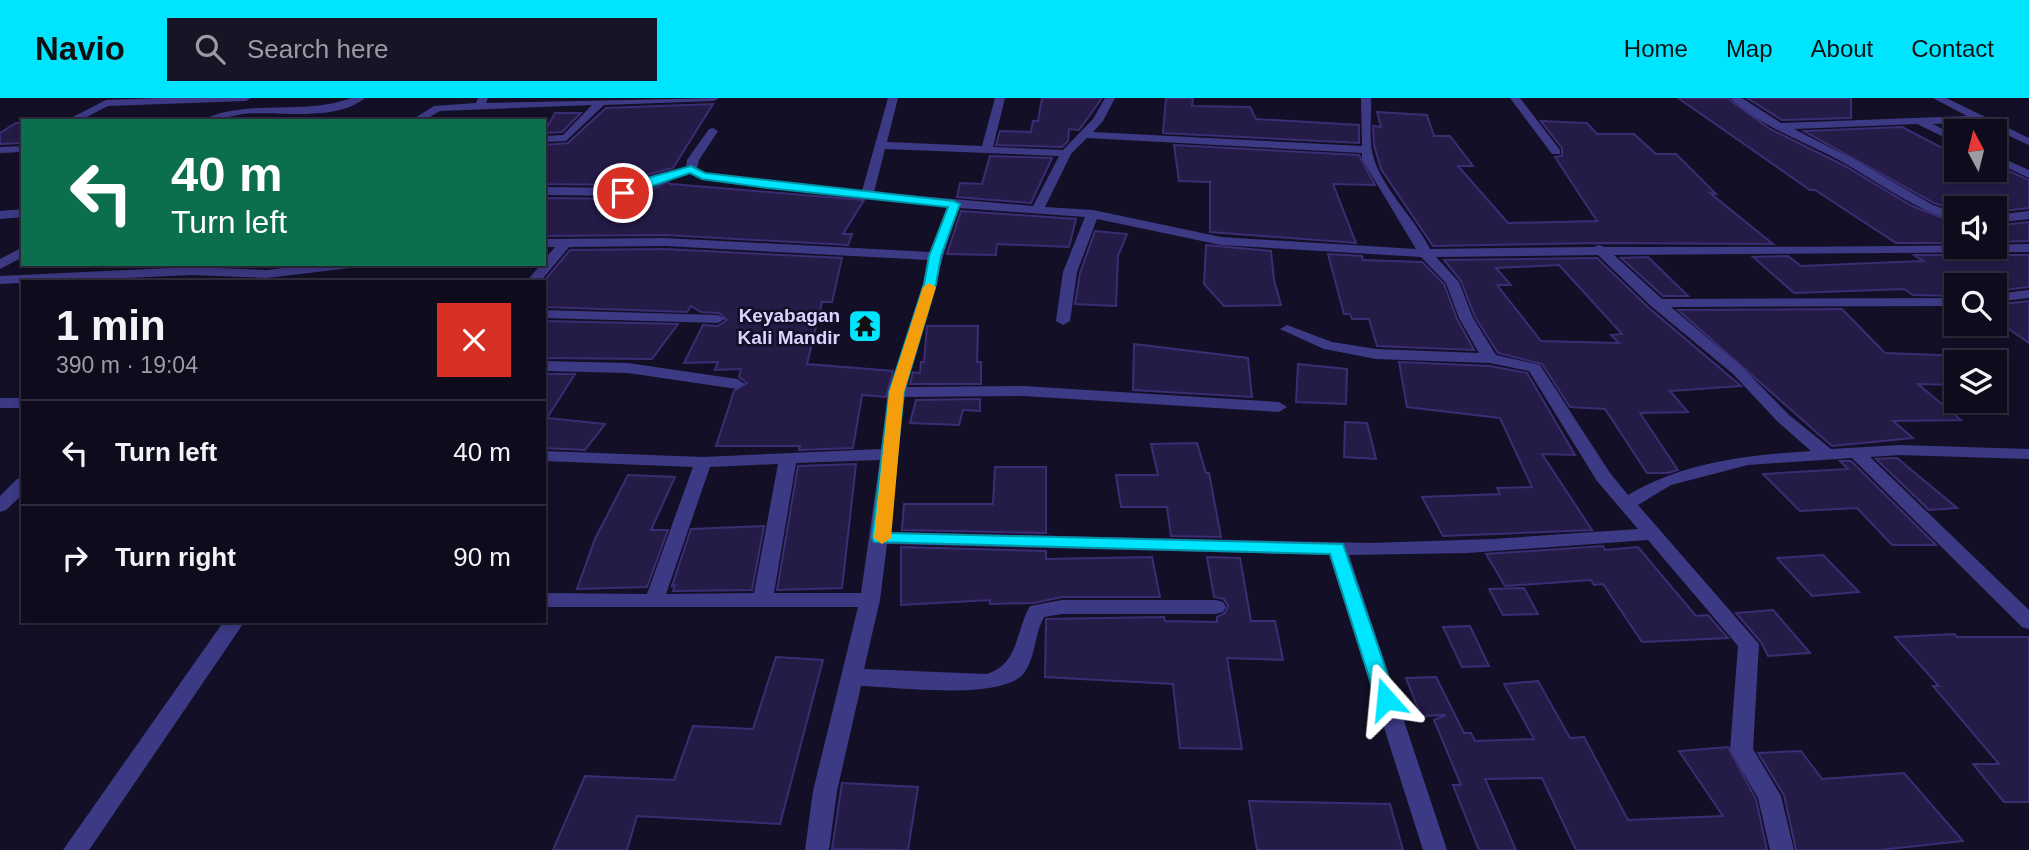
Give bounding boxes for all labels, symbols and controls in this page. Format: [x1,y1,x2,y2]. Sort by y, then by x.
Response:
search box [167,18,657,81]
text: Navio [35,30,125,67]
icon: search [191,30,229,68]
text: Search here [247,34,389,64]
text: Home [1624,35,1688,62]
text: Map [1726,35,1773,62]
text: About [1811,35,1873,62]
text: Contact [1911,35,1994,62]
north arrow [1944,119,2007,182]
map controls [1944,119,2007,413]
icon: left [56,147,147,238]
text: 40 m [171,147,283,201]
pin [593,163,653,223]
icon: arrive [604,174,642,212]
button: sound [1944,196,2007,259]
text: Turn left [171,204,287,240]
button: search [1944,273,2007,336]
text: 1 min [56,302,166,349]
button: close [437,303,511,377]
place label: Keyabagan Kali Mandir [738,305,841,348]
temple icon: Keyabagan Kali Mandir [846,307,884,345]
button: layers [1944,350,2007,413]
text: 390 m · 19:04 [56,352,198,378]
icon: left [56,434,94,472]
text: Turn left [115,437,217,467]
text: 40 m [453,437,511,467]
icon: right [56,539,94,577]
text: Turn right [115,542,236,572]
text: 90 m [453,542,511,572]
position arrow [1349,662,1423,736]

